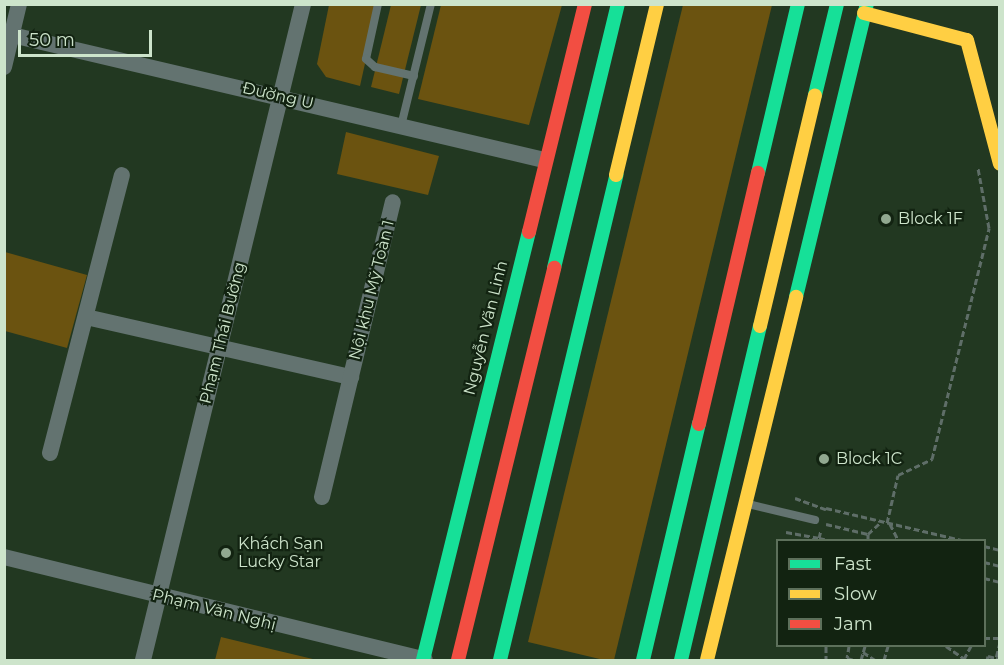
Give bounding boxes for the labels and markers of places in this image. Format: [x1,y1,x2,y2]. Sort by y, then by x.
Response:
place label: Block 1F [898,209,963,229]
marker: Block 1F [879,212,893,226]
place label: Block 1C [836,449,902,469]
marker: Block 1C [817,452,831,466]
place label: Khách Sạn Lucky Star [238,534,324,572]
marker: Khách Sạn Lucky Star [219,546,233,560]

